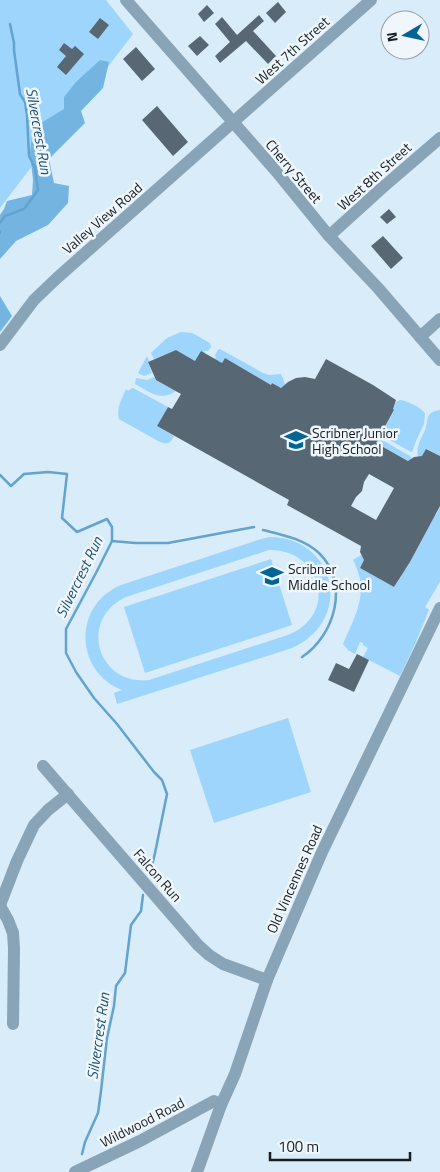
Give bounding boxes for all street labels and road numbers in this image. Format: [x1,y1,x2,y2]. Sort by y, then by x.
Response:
street label: West 7th Street [250,11,334,89]
street label: Cherry Street [261,134,327,208]
street label: West 8th Street [332,137,416,215]
street label: Valley View Road [57,177,147,259]
street label: Old Vincennes Road [261,821,327,937]
street label: Falcon Run [129,844,187,906]
street label: Wildwood Road [96,1092,188,1152]

